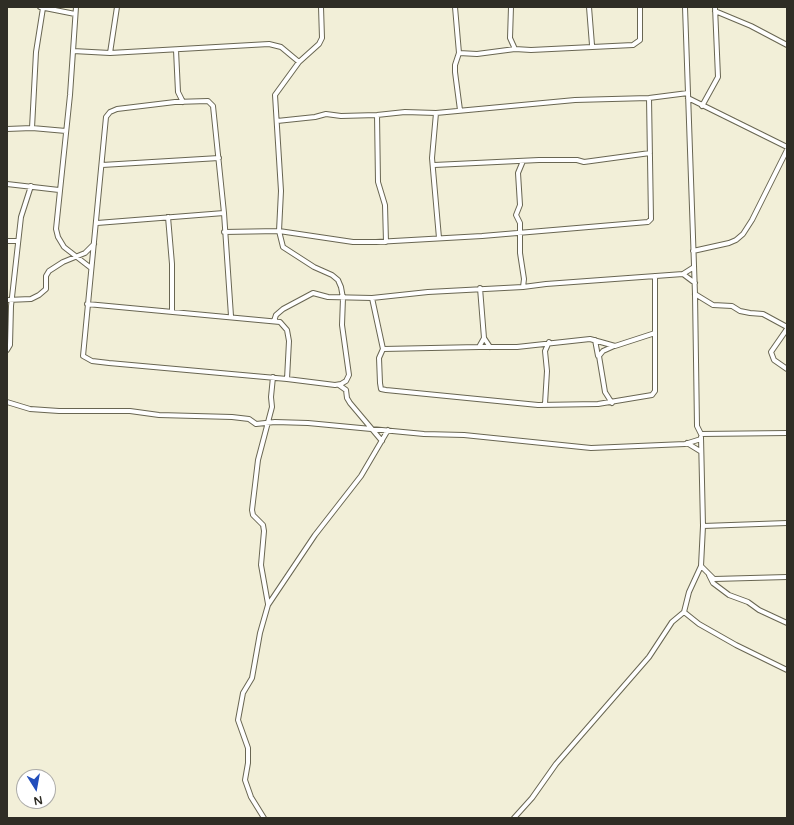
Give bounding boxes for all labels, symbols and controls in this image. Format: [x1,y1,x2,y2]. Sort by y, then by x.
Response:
north arrow [16,769,56,809]
text: N [33,793,44,808]

